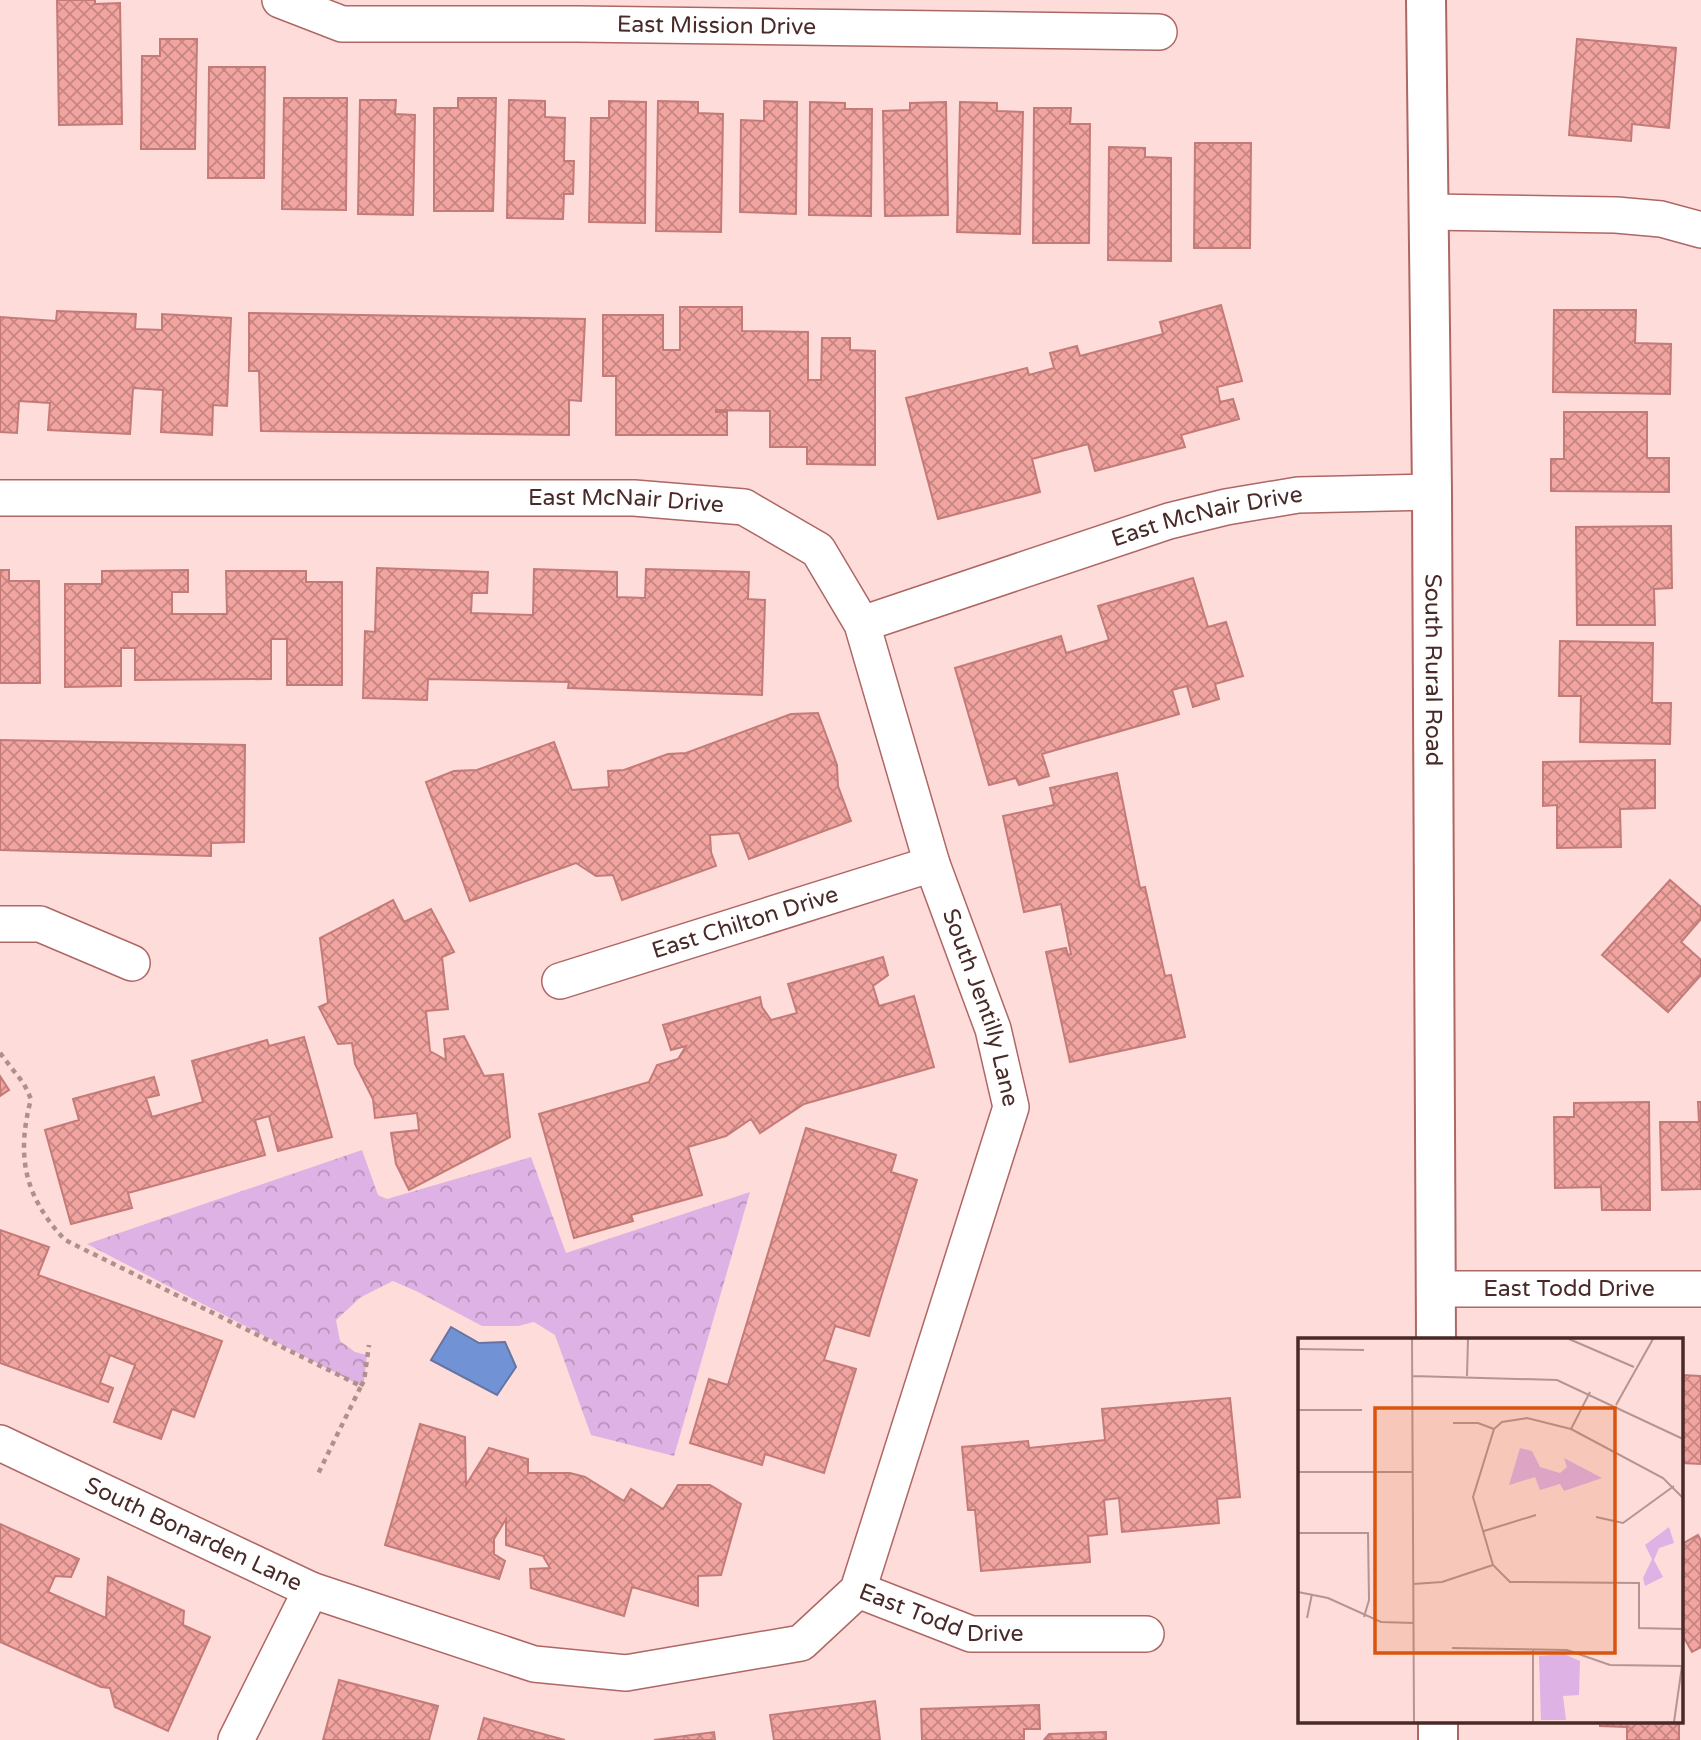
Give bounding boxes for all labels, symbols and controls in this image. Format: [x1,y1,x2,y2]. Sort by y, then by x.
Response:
street label: East Mission Drive [617,11,816,41]
street label: East McNair Drive [1108,480,1305,553]
street label: East McNair Drive [528,484,725,519]
street label: South Rural Road [1418,574,1447,766]
street label: East Chilton Drive [648,880,842,965]
street label: South Jentilly Lane [936,905,1024,1109]
street label: East Todd Drive [1483,1275,1655,1303]
inset map [1298,1338,1684,1722]
street label: South Bonarden Lane [80,1471,307,1598]
street label: East Todd Drive [855,1578,1023,1648]

